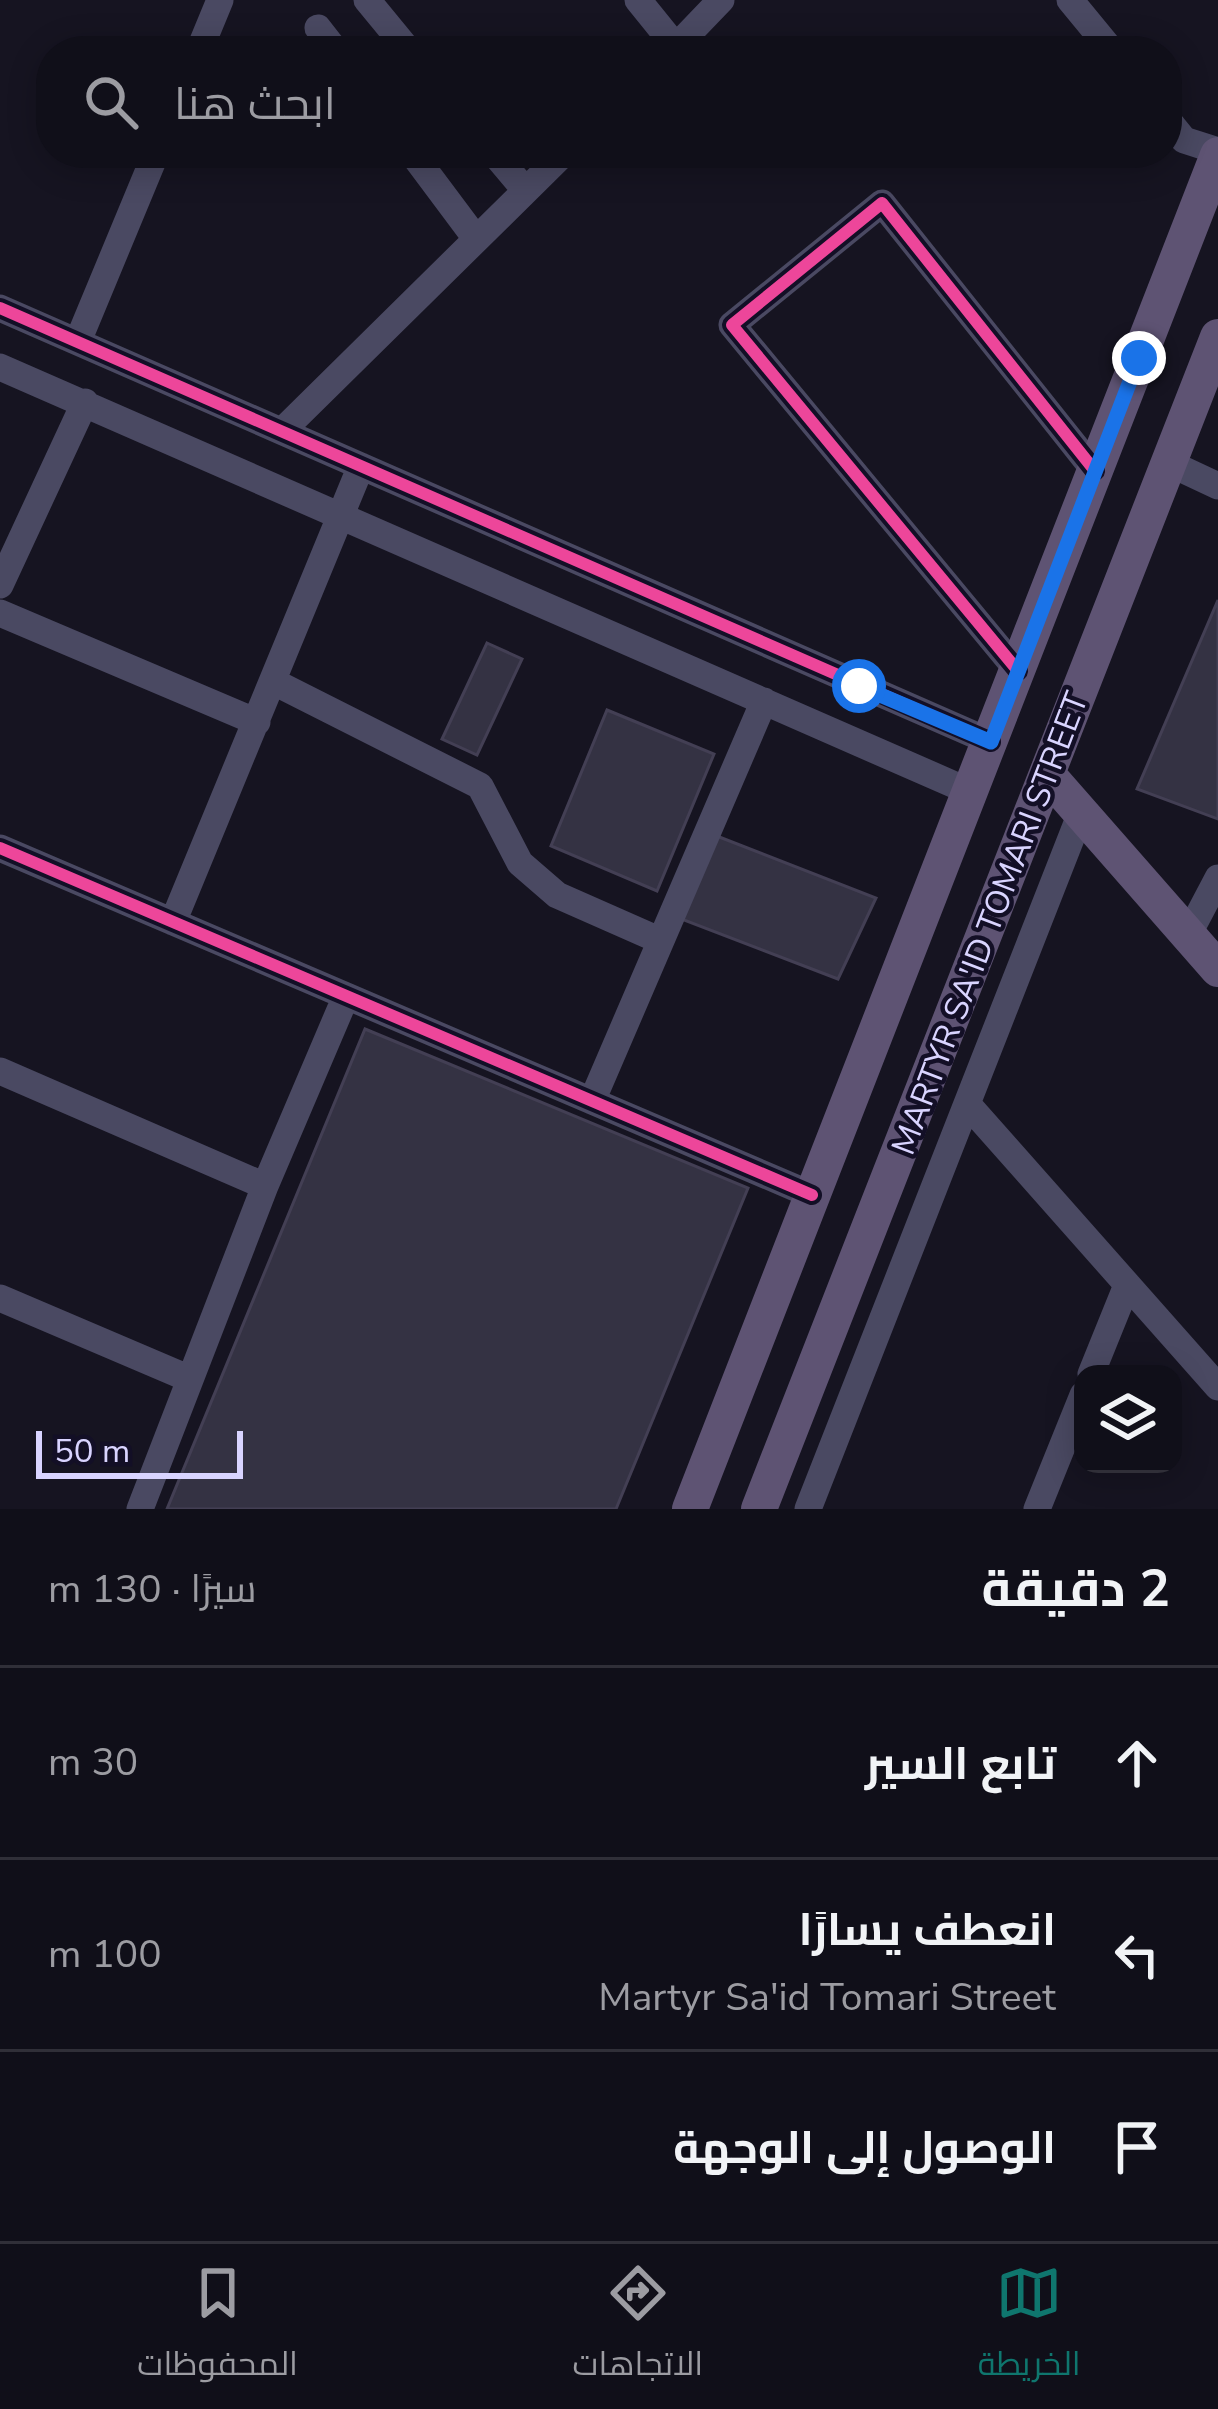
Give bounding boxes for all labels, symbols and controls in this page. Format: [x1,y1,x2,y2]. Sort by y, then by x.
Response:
search box [36,36,1182,168]
icon: search [78,69,144,135]
text: ابحث هنا [174,74,336,135]
route end [1112,331,1166,385]
route start [832,659,886,713]
street label: MARTYR SA'ID TOMARI STREET [881,686,1100,1161]
map controls [1074,1365,1182,1473]
button: layers [1074,1365,1182,1473]
scale bar [36,1425,243,1478]
text: 50 m [54,1429,130,1474]
text: 2 دقيقة [981,1554,1170,1624]
text: سيرًا · 130 m [48,1563,256,1616]
icon: ahead [1104,1730,1170,1796]
text: تابع السير [865,1734,1056,1795]
text: 30 m [48,1736,138,1789]
text: انعطف يسارًا [798,1900,1056,1961]
icon: left [1104,1922,1170,1988]
text: 100 m [48,1928,162,1981]
text: Martyr Sa'id Tomari Street [598,1971,1056,2024]
icon: arrive [1104,2114,1170,2180]
text: الوصول إلى الوجهة [673,2118,1056,2179]
tab: المحفوظات [137,2260,298,2394]
tab: الاتجاهات [573,2260,703,2394]
tab: الخريطة [978,2260,1081,2394]

